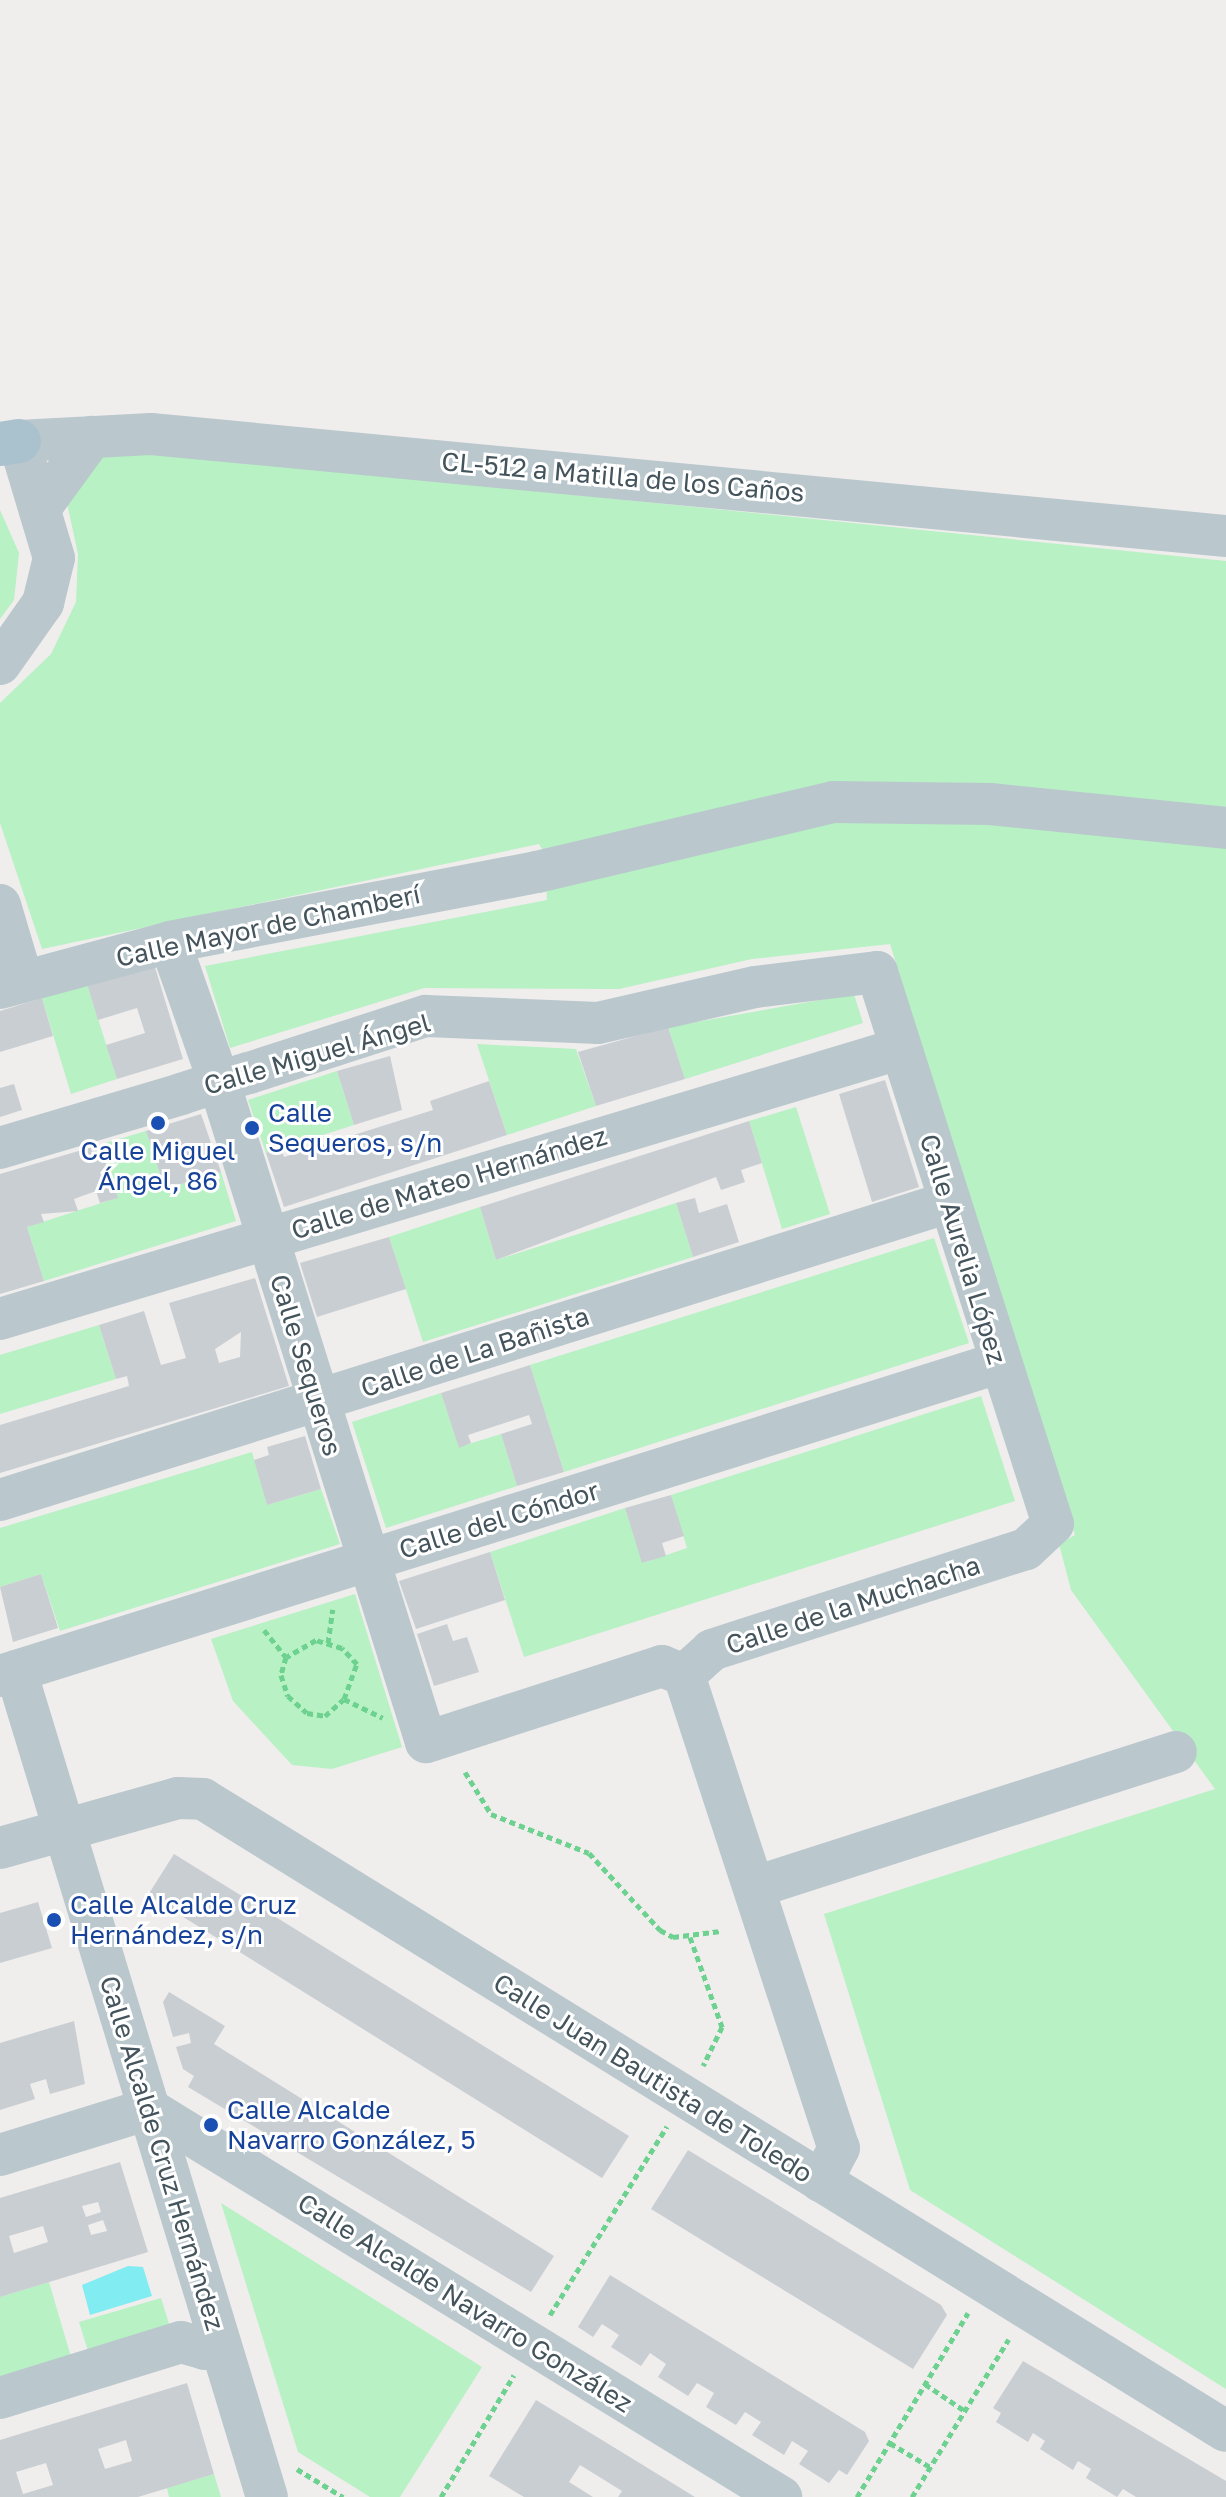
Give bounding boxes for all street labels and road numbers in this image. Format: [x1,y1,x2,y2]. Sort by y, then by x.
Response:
street label: CL-512 a Matilla de los Caños [440,446,806,508]
street label: Calle Mayor de Chamberí [113,878,423,974]
street label: Calle Miguel Ángel [200,1007,434,1101]
street label: Calle de Mateo Hernández [287,1120,611,1246]
street label: Calle Aurelia López [913,1130,1013,1368]
street label: Calle Sequeros [264,1270,348,1460]
street label: Calle de La Bañista [357,1300,593,1404]
street label: Calle del Cóndor [395,1475,603,1565]
street label: Calle de la Muchacha [722,1549,984,1661]
street label: Calle Juan Bautista de Toledo [488,1967,818,2189]
street label: Calle Alcalde Cruz Hernández [93,1972,231,2334]
street label: Calle Alcalde Navarro González [292,2187,638,2419]

